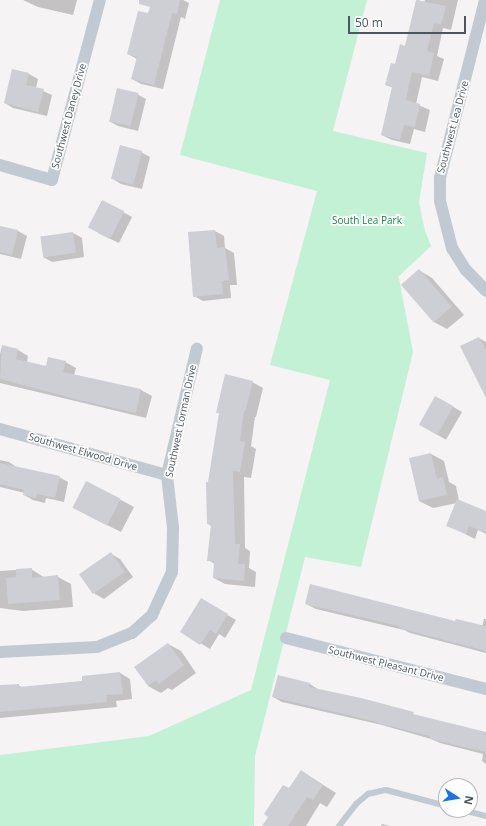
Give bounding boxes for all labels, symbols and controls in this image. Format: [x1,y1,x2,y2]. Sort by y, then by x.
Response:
scale bar [350,8,468,34]
text: 50 m [355,14,383,31]
street label: Southwest Daney Drive [49,62,89,170]
street label: Southwest Lea Drive [435,80,471,174]
park label: South Lea Park [332,215,402,227]
street label: Southwest Lorman Drive [163,364,199,478]
street label: Southwest Elwood Drive [27,431,139,473]
street label: Southwest Pleasant Drive [327,644,445,684]
north arrow [438,778,478,818]
text: N [461,794,478,806]

